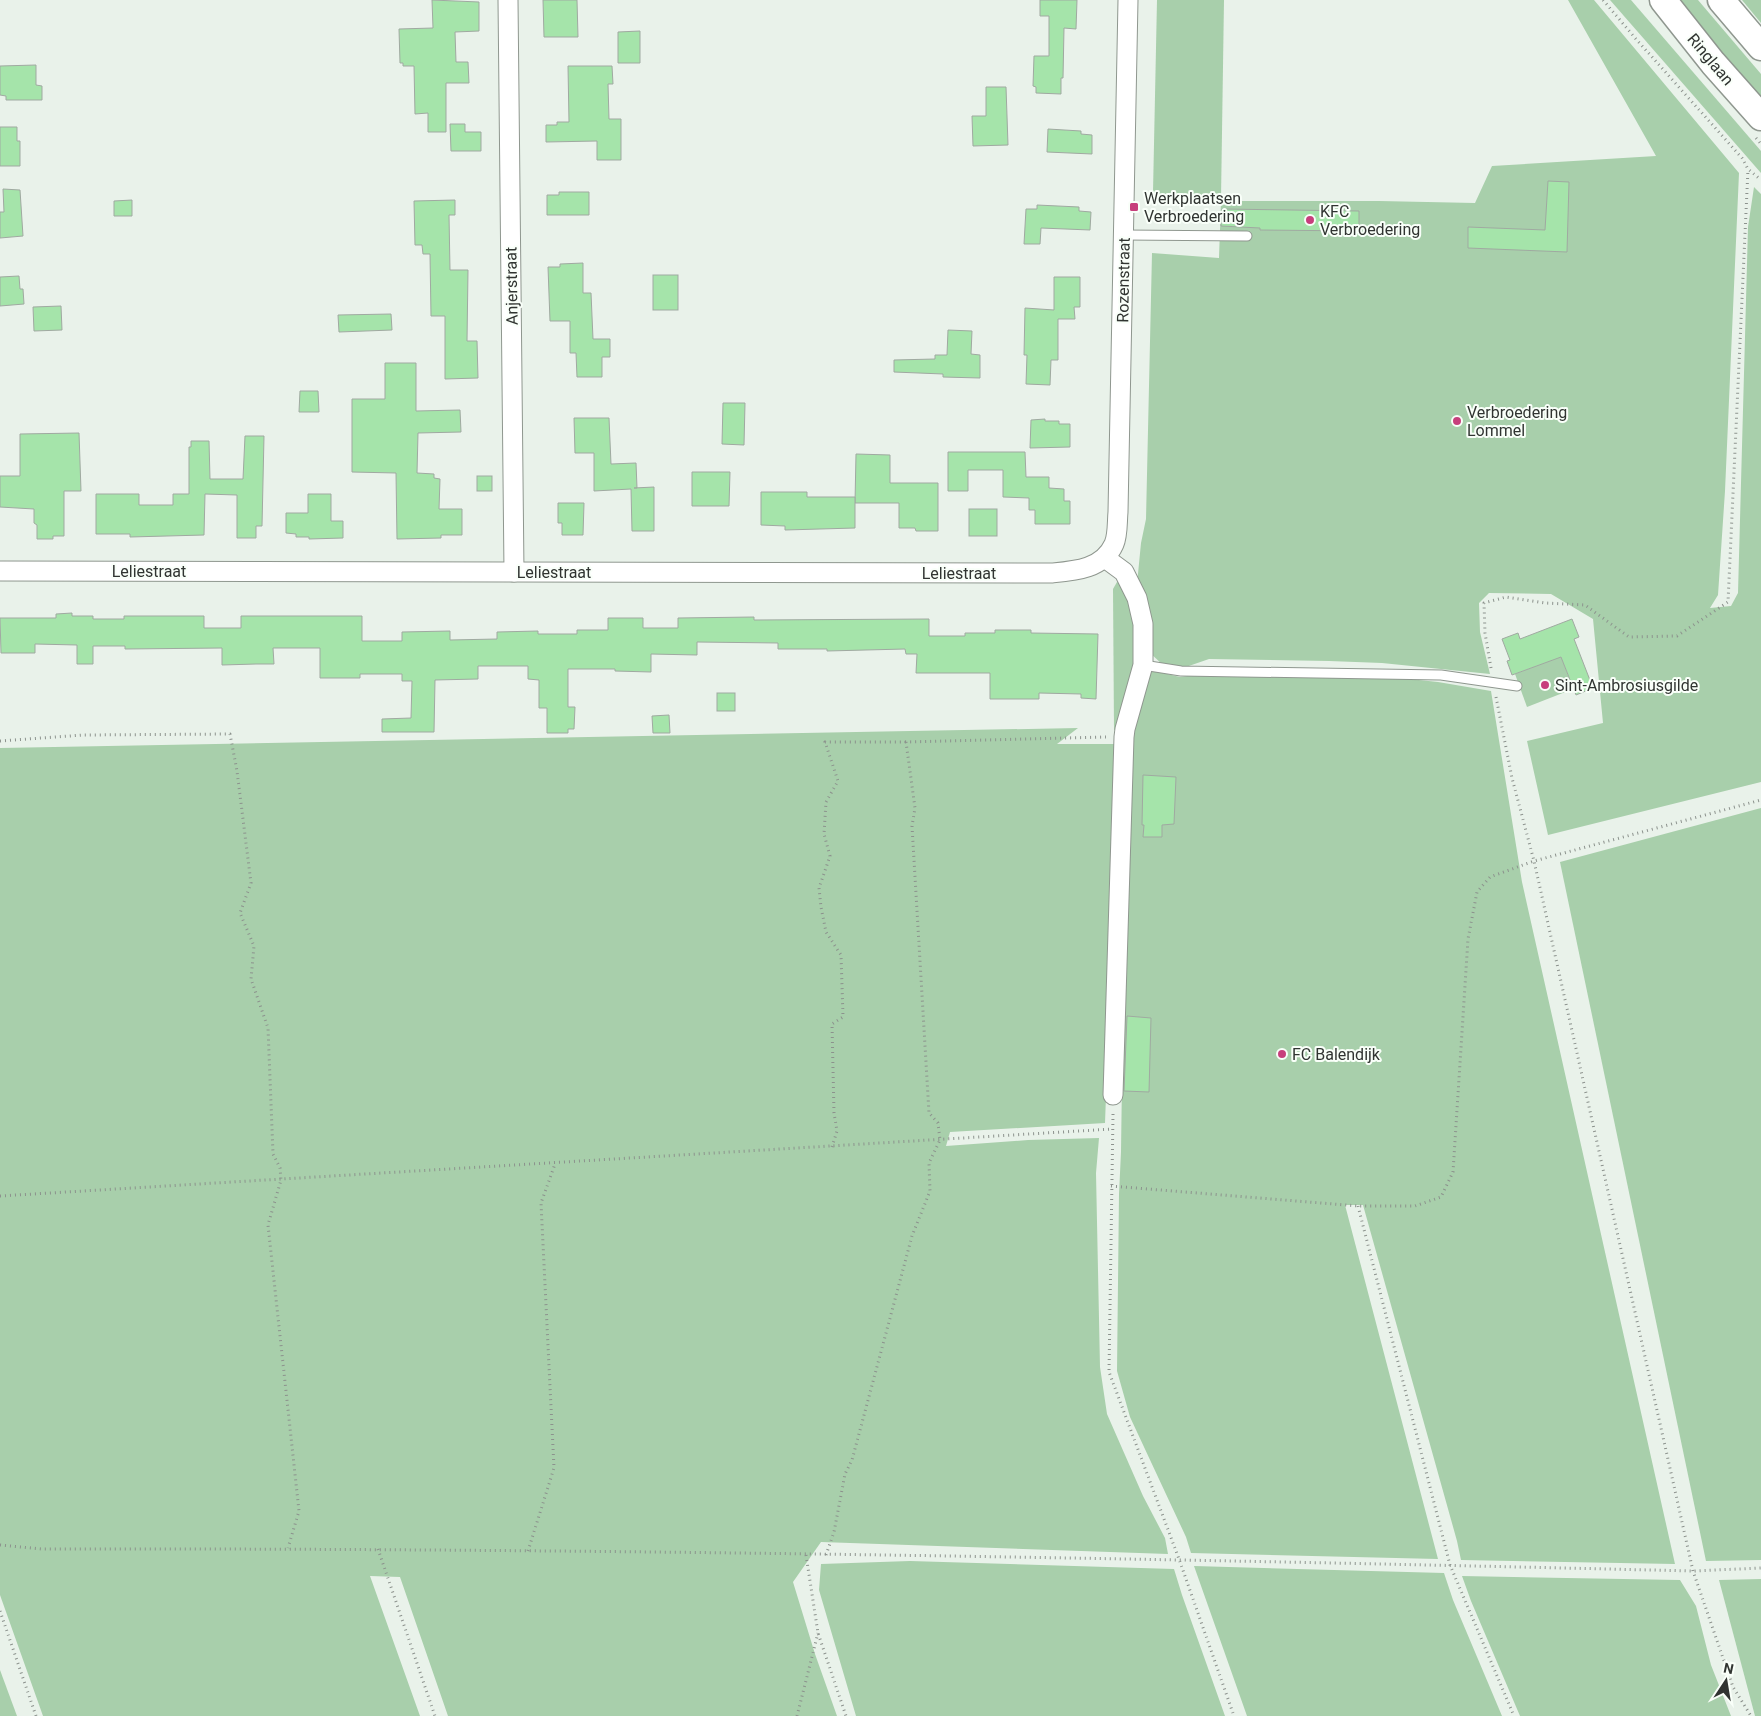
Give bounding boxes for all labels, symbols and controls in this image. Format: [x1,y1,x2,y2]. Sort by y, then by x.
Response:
street label: Ringlaan [1684,30,1738,89]
place label: Werkplaatsen Verbroedering [1144,189,1244,226]
marker: Werkplaatsen Verbroedering [1128,201,1140,213]
place label: KFC Verbroedering [1320,202,1420,239]
marker: KFC Verbroedering [1304,214,1316,226]
street label: Rozenstraat [1113,237,1134,323]
street label: Anjerstraat [501,247,522,325]
place label: Verbroedering Lommel [1467,403,1567,440]
marker: Verbroedering Lommel [1451,415,1463,427]
street label: Leliestraat [112,562,186,581]
street label: Leliestraat [517,563,591,582]
street label: Leliestraat [922,564,996,583]
place label: Sint-Ambrosiusgilde [1555,676,1698,695]
marker: Sint-Ambrosiusgilde [1539,679,1551,691]
place label: FC Balendijk [1292,1045,1381,1064]
marker: FC Balendijk [1276,1048,1288,1060]
north arrow [1701,1656,1751,1706]
text: N [1722,1659,1735,1677]

